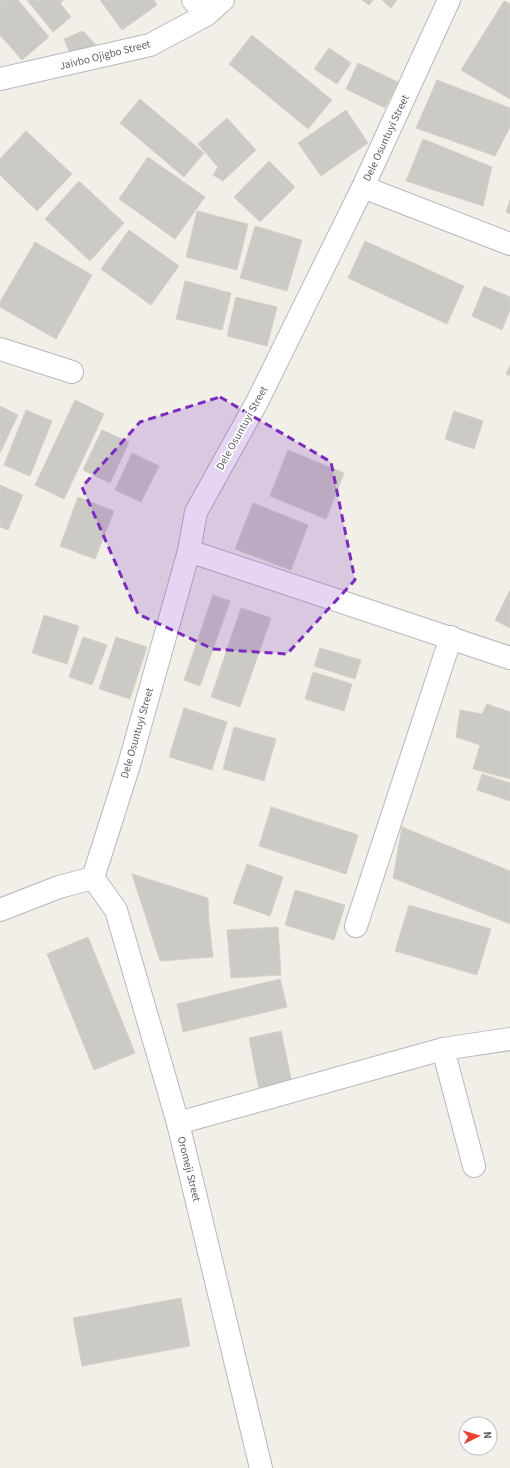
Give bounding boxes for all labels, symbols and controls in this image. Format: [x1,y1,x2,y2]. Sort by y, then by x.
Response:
street label: Jaivbo Ojigbo Street [58,36,152,74]
street label: Dele Osuntuyi Street [359,92,413,184]
street label: Dele Osuntuyi Street [213,383,271,473]
street label: Dele Osuntuyi Street [117,686,157,780]
street label: Oromeji Street [174,1135,204,1203]
north arrow [458,1416,498,1456]
text: N [480,1431,495,1439]

